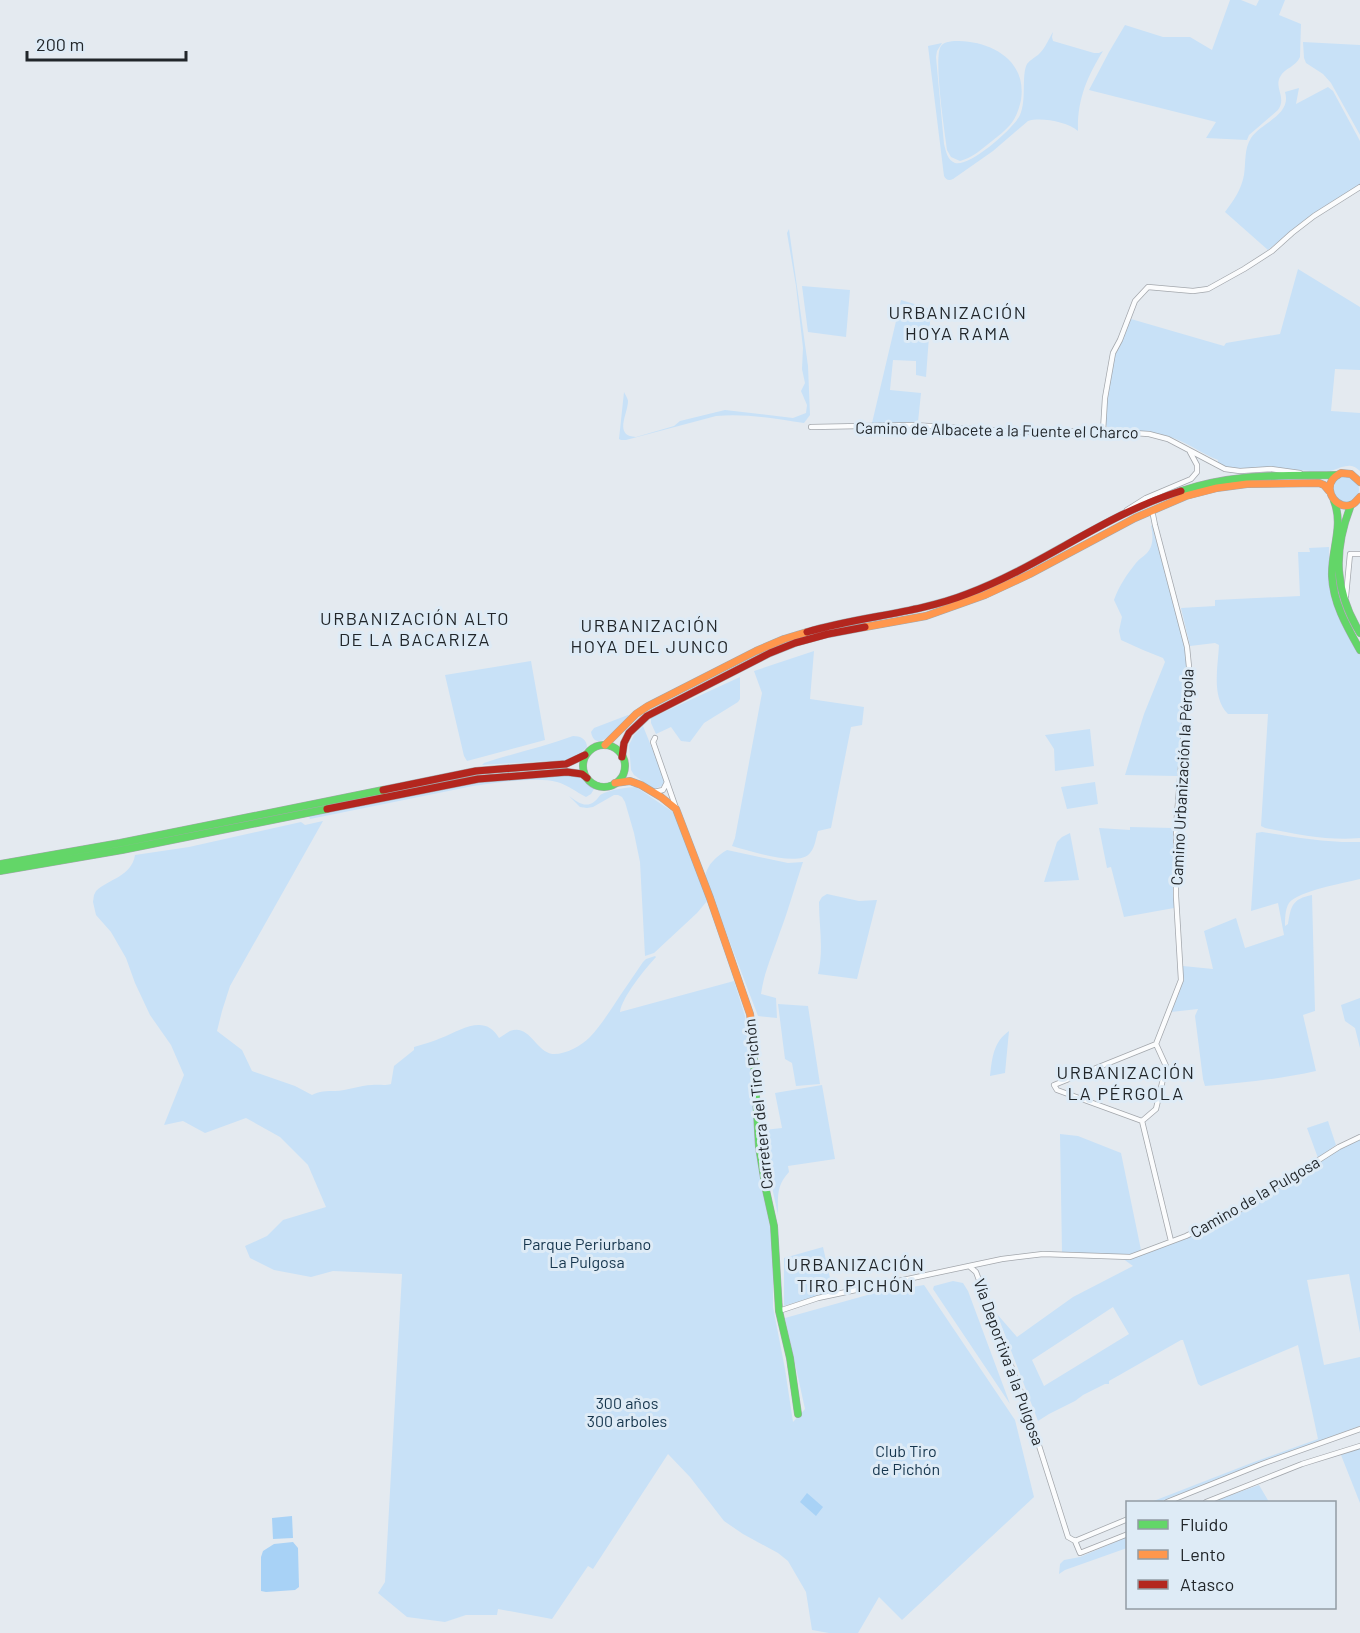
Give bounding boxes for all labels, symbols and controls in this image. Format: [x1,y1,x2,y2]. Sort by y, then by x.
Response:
scale bar [27,24,186,62]
text: 200 m [36,33,84,55]
district label: URBANIZACIÓN HOYA RAMA [889,301,1027,344]
street label: Camino de Albacete a la Fuente el Charco [855,418,1139,441]
district label: URBANIZACIÓN ALTO DE LA BACARIZA [320,607,510,650]
district label: URBANIZACIÓN HOYA DEL JUNCO [570,614,730,657]
street label: Camino Urbanización la Pérgola [1166,668,1197,886]
street label: Carretera del Tiro Pichón [739,1018,776,1190]
district label: URBANIZACIÓN LA PÉRGOLA [1057,1061,1195,1104]
street label: Camino de la Pulgosa [1187,1152,1323,1241]
park label: Parque Periurbano La Pulgosa [523,1234,651,1271]
district label: URBANIZACIÓN TIRO PICHÓN [787,1253,925,1296]
street label: Vía Deportiva a la Pulgosa [970,1276,1049,1448]
park label: 300 años 300 arboles [587,1393,667,1430]
park label: Club Tiro de Pichón [872,1441,940,1478]
legend [1126,1501,1336,1609]
text: Fluido [1180,1513,1228,1535]
text: Lento [1180,1543,1226,1565]
text: Atasco [1180,1573,1234,1595]

